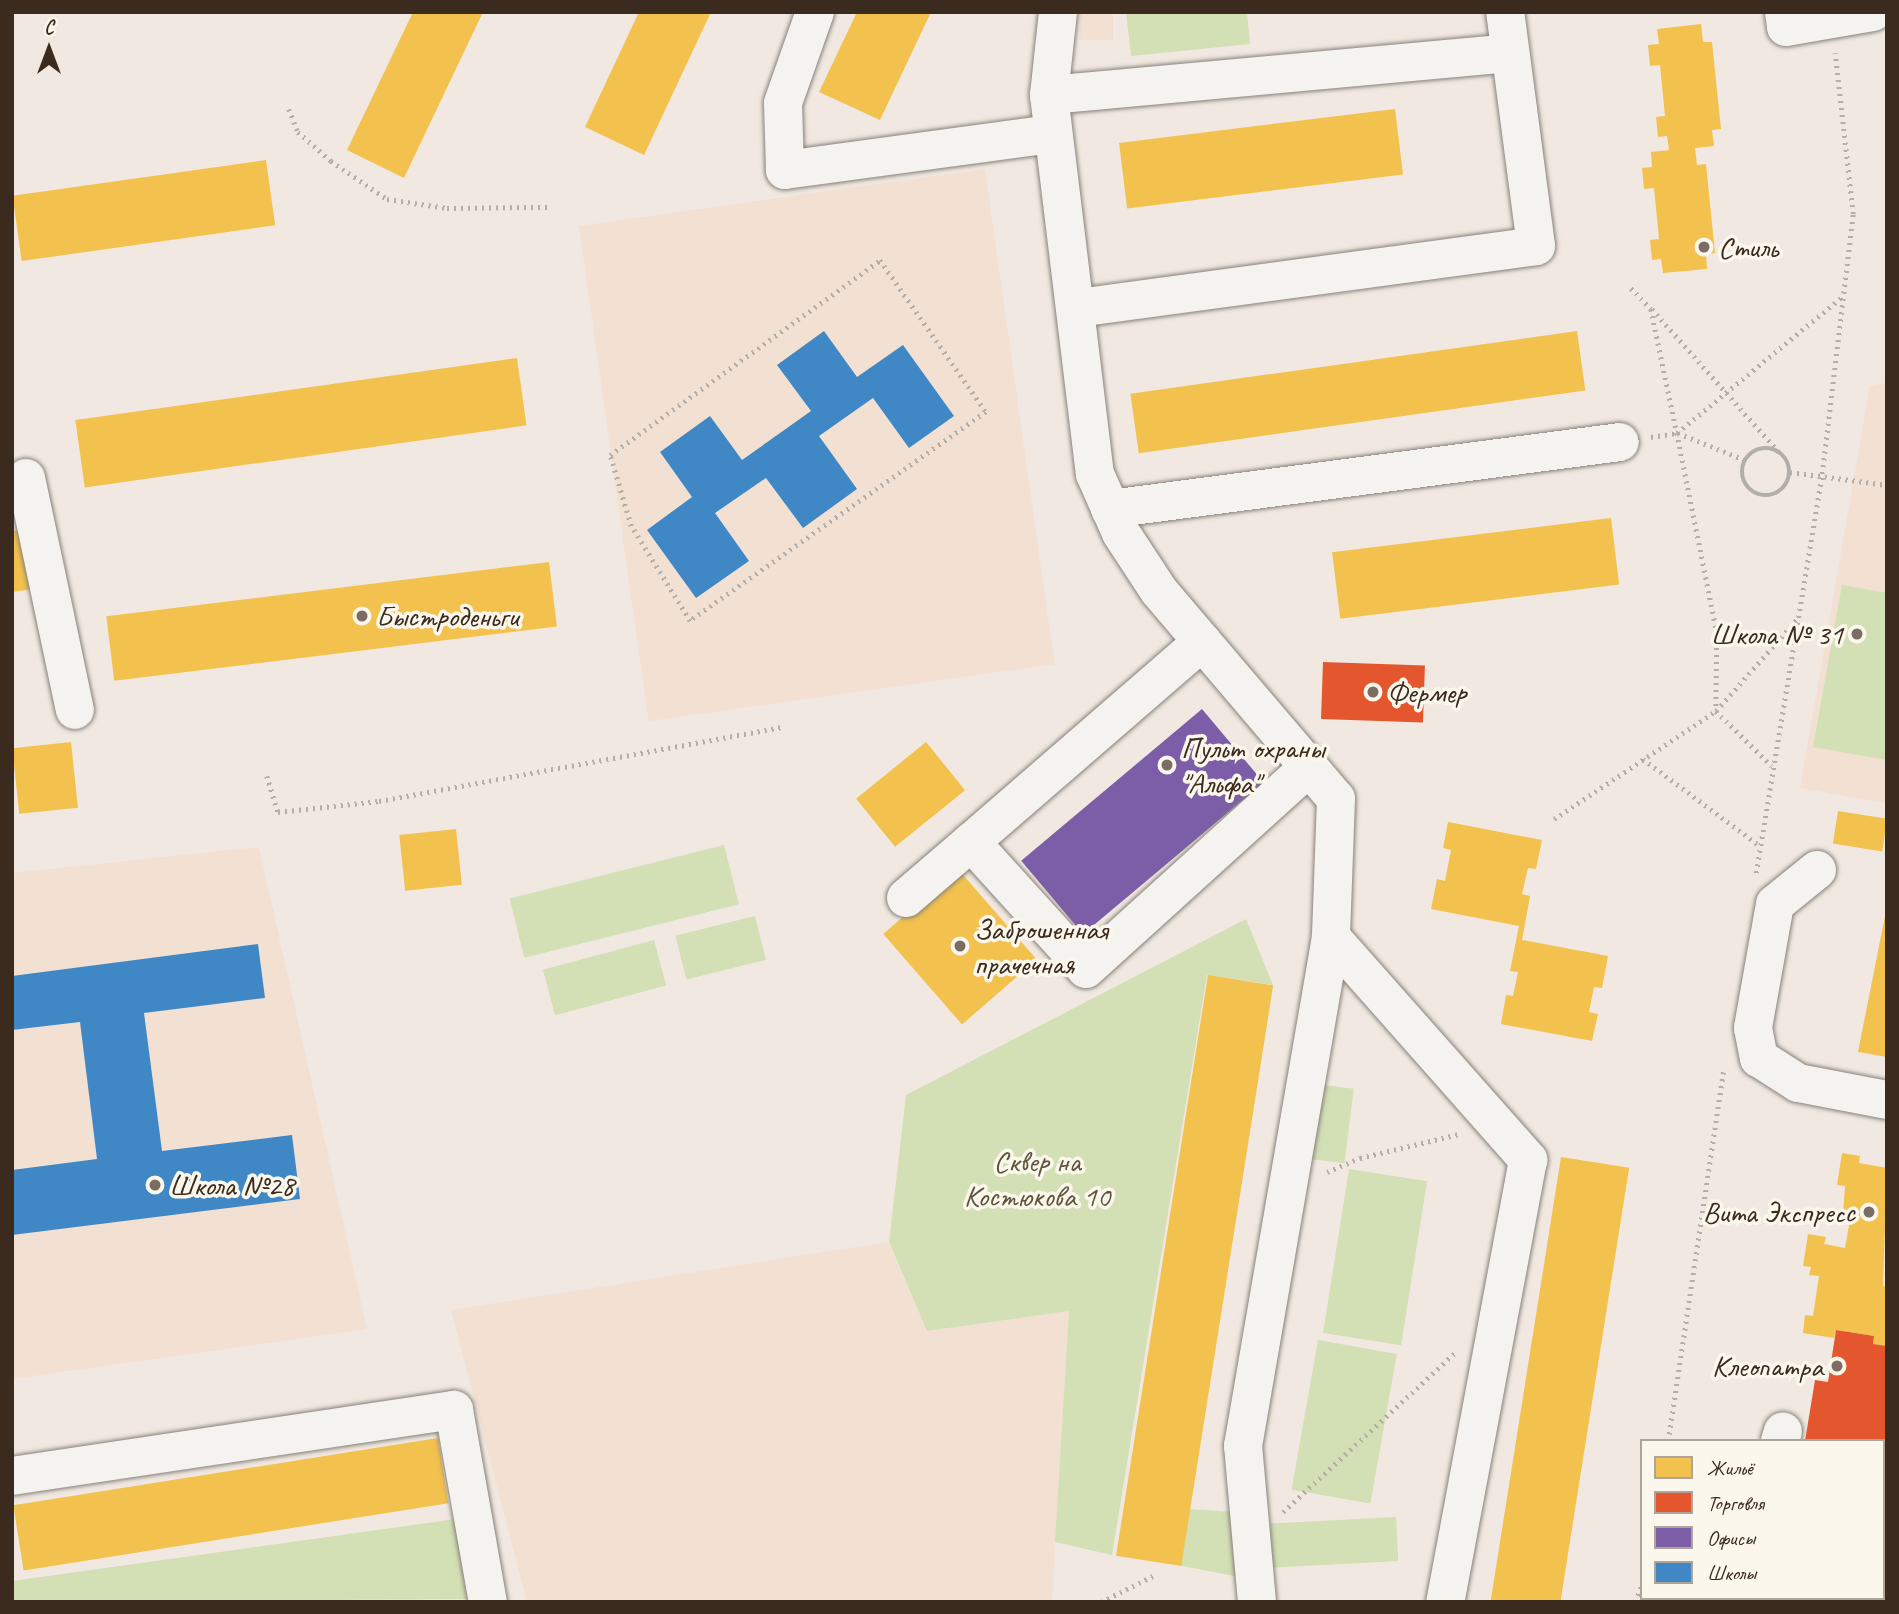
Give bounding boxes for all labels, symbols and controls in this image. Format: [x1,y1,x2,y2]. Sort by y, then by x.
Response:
north arrow [14,14,84,84]
text: С [44,16,54,40]
place label: Стиль [1718,229,1778,265]
marker: Стиль [1696,239,1712,255]
place label: Быстроденьги [376,598,518,634]
marker: Быстроденьги [354,608,370,624]
place label: Школа № 31 [1711,616,1843,652]
marker: Школа № 31 [1849,626,1865,642]
place label: Фермер [1387,674,1466,710]
marker: Фермер [1365,684,1381,700]
place label: Пульт охраны "Альфа" [1181,730,1324,800]
marker: Пульт охраны "Альфа" [1159,757,1175,773]
place label: Заброшенная прачечная [974,911,1108,982]
marker: Заброшенная прачечная [952,938,968,954]
park label: Сквер на Костюкова 10 [964,1143,1110,1214]
place label: Школа №28 [169,1167,294,1203]
marker: Школа №28 [147,1177,163,1193]
place label: Вита Экспресс [1704,1194,1855,1230]
marker: Вита Экспресс [1861,1204,1877,1220]
place label: Клеопатра [1712,1348,1823,1384]
marker: Клеопатра [1829,1358,1845,1374]
legend [1640,1439,1885,1600]
text: Жильё [1707,1455,1753,1481]
text: Торговля [1707,1490,1764,1516]
text: Офисы [1707,1525,1755,1551]
text: Школы [1707,1560,1756,1586]

